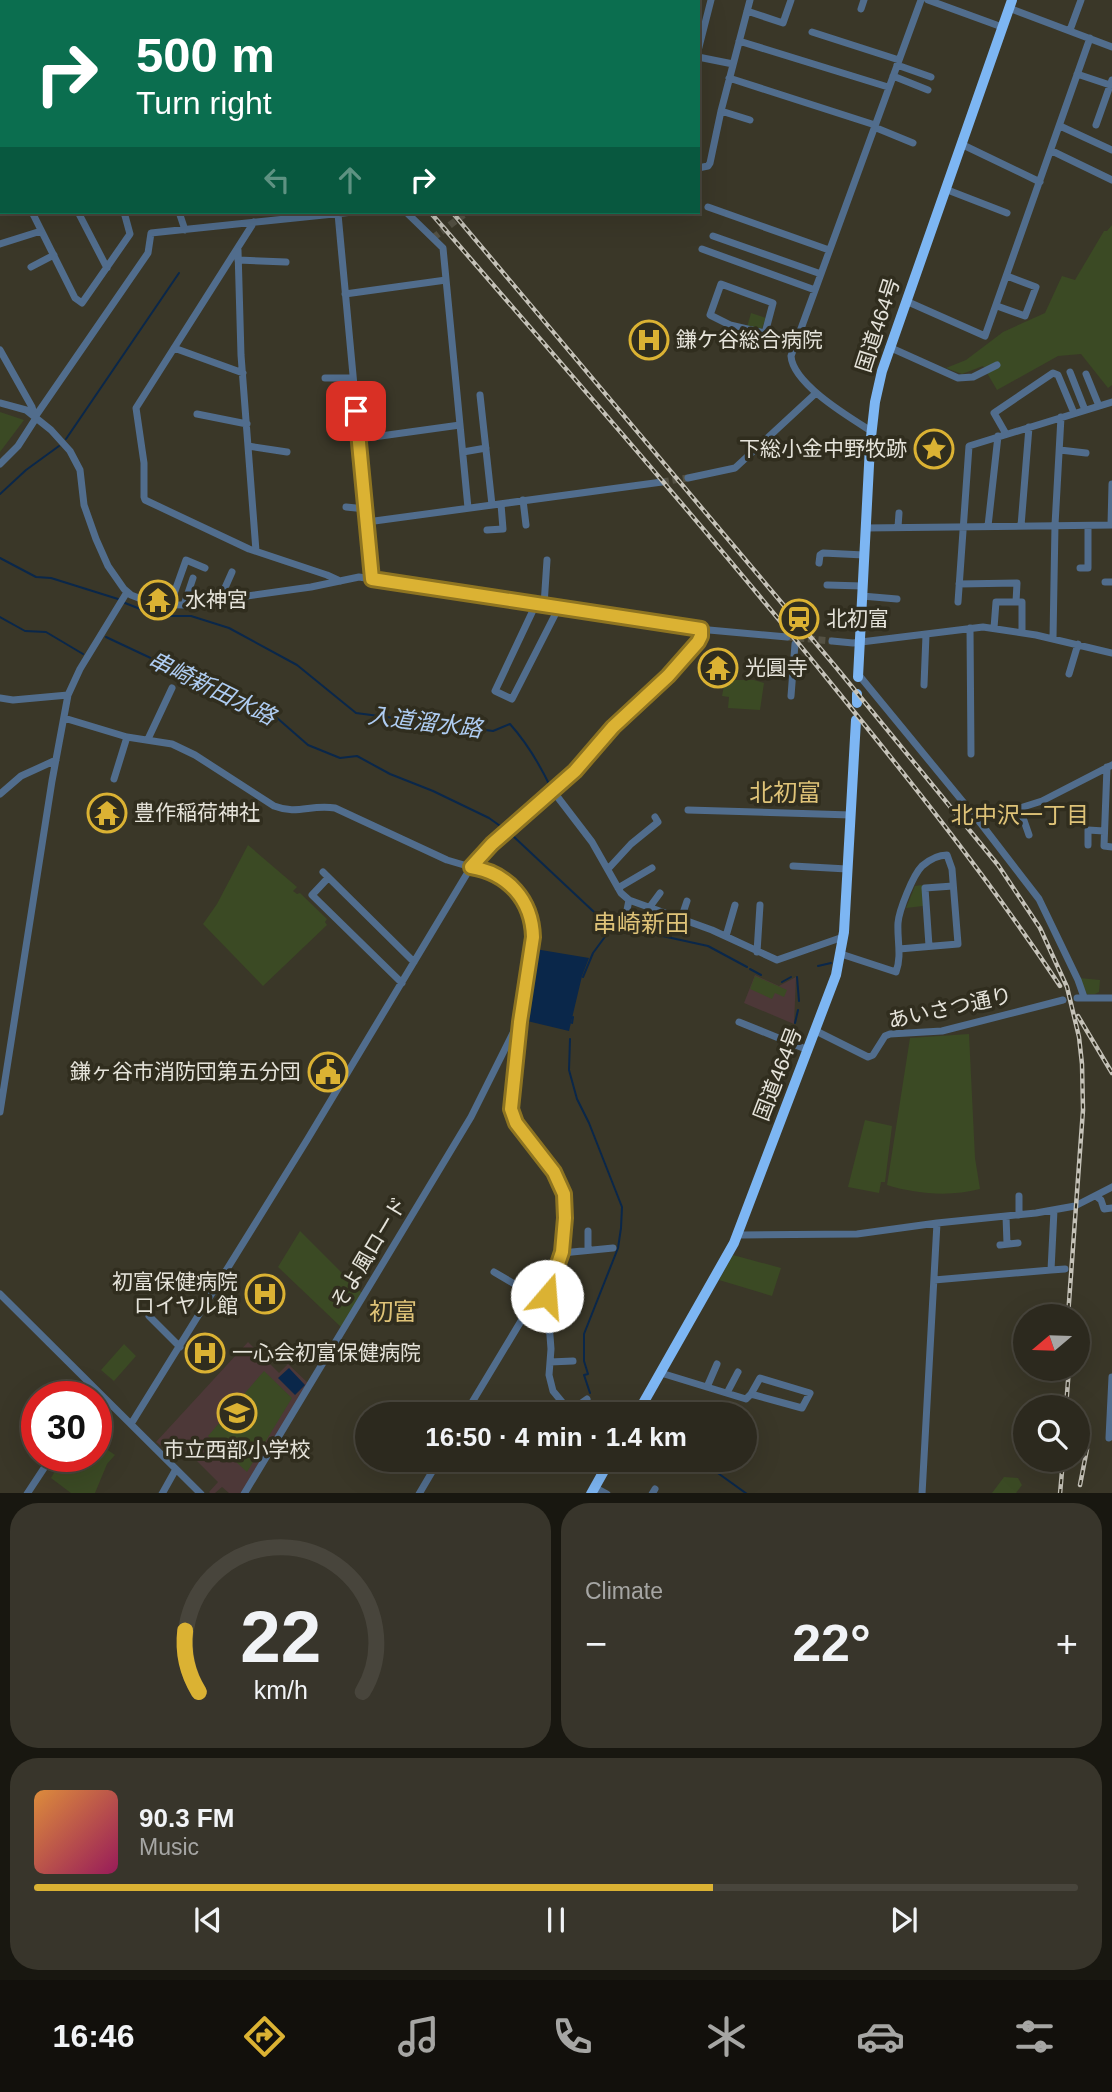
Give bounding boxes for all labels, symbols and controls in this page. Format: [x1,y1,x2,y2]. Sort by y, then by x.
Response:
icon: right [21,28,112,119]
text: 500 m [136,28,275,82]
text: Turn right [136,85,272,121]
icon: left [258,161,296,199]
icon: ahead [331,161,369,199]
icon: right [404,161,442,199]
street label: 国道464号 [851,275,904,375]
hospital icon: 鎌ケ谷総合病院 [628,319,670,361]
place label: 鎌ケ谷総合病院 [676,328,823,351]
pin [326,381,386,441]
icon: arrive [337,392,375,430]
place icon: 下総小金中野牧跡 [913,428,955,470]
place label: 下総小金中野牧跡 [739,437,907,460]
temple icon: 水神宮 [137,579,179,621]
place label: 水神宮 [185,588,248,611]
station icon: 北初富 [778,598,820,640]
place label: 北初富 [826,607,889,630]
water label: 串崎新田水路 [144,646,282,731]
temple icon: 光圓寺 [697,647,739,689]
place label: 光圓寺 [745,656,808,679]
water label: 入道溜水路 [366,702,486,742]
district label: 北初富 [749,779,821,806]
temple icon: 豊作稲荷神社 [86,792,128,834]
place label: 豊作稲荷神社 [134,801,260,824]
district label: 北中沢一丁目 [951,802,1089,828]
district label: 串崎新田 [593,910,689,937]
street label: あいさつ通り [886,983,1014,1032]
street label: 国道464号 [749,1024,806,1124]
public building icon: 鎌ヶ谷市消防団第五分団 [307,1051,349,1093]
place label: 鎌ヶ谷市消防団第五分団 [70,1060,301,1083]
street label: そよ風ロード [326,1193,411,1313]
position arrow [510,1259,584,1333]
place label: 初富保健病院 ロイヤル館 [112,1270,238,1317]
hospital icon: 初富保健病院 ロイヤル館 [244,1273,286,1315]
district label: 初富 [369,1298,417,1325]
north arrow [1013,1304,1090,1381]
map controls [1013,1304,1090,1472]
hospital icon: 一心会初富保健病院 [184,1332,226,1374]
place label: 一心会初富保健病院 [232,1341,421,1364]
speed limit sign: 30 [21,1381,112,1472]
school or university icon: 市立西部小学校 [216,1392,258,1434]
button: search [1013,1395,1090,1472]
text: 16:50 · 4 min · 1.4 km [425,1422,687,1452]
place label: 市立西部小学校 [164,1438,311,1461]
text: Climate [585,1578,663,1604]
text: 22 [240,1596,321,1677]
text: 22° [792,1614,871,1672]
text: − [585,1623,607,1665]
text: + [1056,1623,1078,1665]
text: km/h [253,1675,308,1703]
text: 90.3 FM [139,1803,234,1833]
text: Music [139,1834,199,1860]
icon: previous [189,1901,227,1939]
icon: pause [537,1901,575,1939]
icon: next [885,1901,923,1939]
icon: directions [240,2012,289,2061]
icon: music [394,2012,443,2061]
icon: phone [548,2012,597,2061]
icon: climate [702,2012,751,2061]
icon: car [856,2012,905,2061]
icon: filters [1010,2012,1059,2061]
text: 16:46 [53,2018,134,2054]

